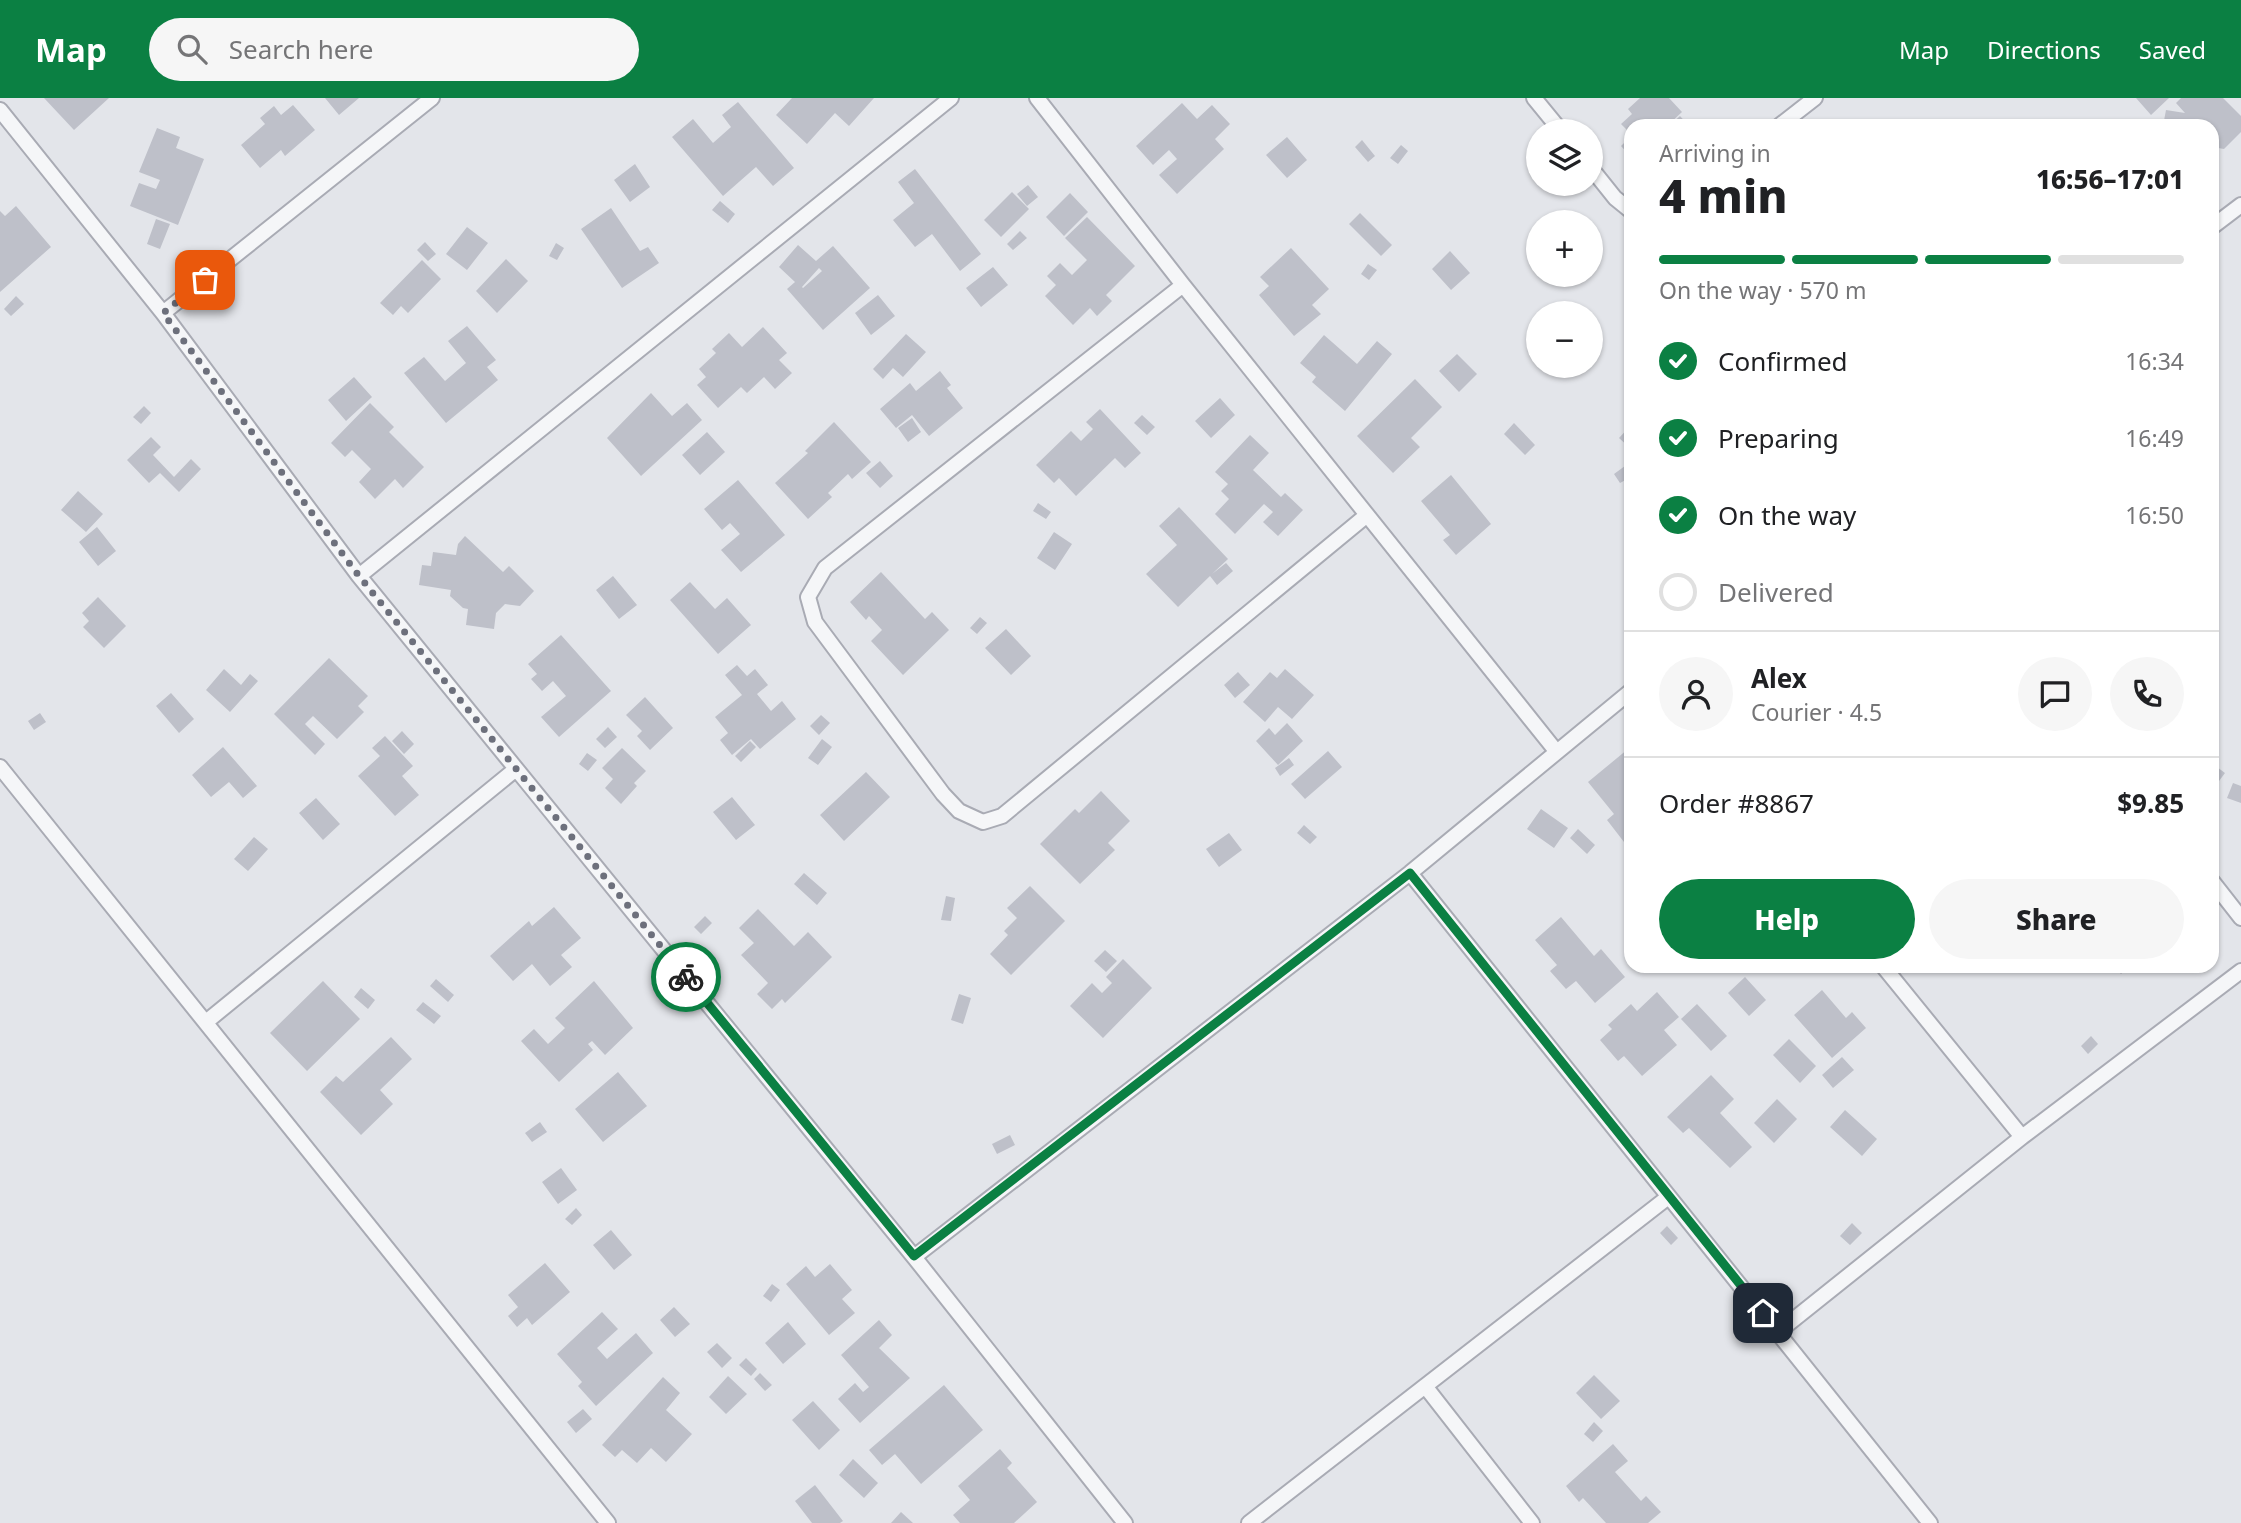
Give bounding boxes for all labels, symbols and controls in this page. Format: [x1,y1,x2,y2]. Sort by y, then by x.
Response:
search box [149,18,639,81]
text: Map [35,27,107,72]
icon: search [173,30,211,68]
text: Search here [229,31,373,67]
text: Map [1899,33,1949,66]
text: Directions [1987,33,2101,66]
text: Saved [2139,33,2206,66]
map controls [1526,119,1603,378]
button: layers [1526,119,1603,196]
text: Arriving in [1659,137,1771,169]
text: 16:56–17:01 [2036,161,2184,197]
text: 4 min [1659,164,1788,226]
button: + [1526,210,1603,287]
pin [175,250,235,310]
icon: bag [186,261,224,299]
text: On the way · 570 m [1659,274,1866,306]
button: − [1526,301,1603,378]
icon: check [1659,342,1697,380]
text: Confirmed [1718,343,1848,379]
text: 16:34 [2125,345,2184,377]
icon: check [1659,419,1697,457]
text: Preparing [1718,420,1839,456]
text: 16:49 [2125,422,2184,454]
icon: check [1659,496,1697,534]
text: On the way [1718,497,1856,533]
text: 16:50 [2125,499,2184,531]
text: Delivered [1718,574,1834,610]
button: person [1659,657,1733,731]
button: chat [2018,657,2092,731]
button: phone [2110,657,2184,731]
text: Alex [1751,660,1807,696]
text: Courier · 4.5 [1751,696,1882,728]
text: Order #8867 [1659,785,1814,821]
text: $9.85 [2117,785,2184,821]
button: Help [1659,879,1915,959]
button: Share [1929,879,2184,959]
courier [651,942,721,1012]
icon: bike [667,958,705,996]
pin [1733,1283,1793,1343]
icon: home [1744,1294,1782,1332]

